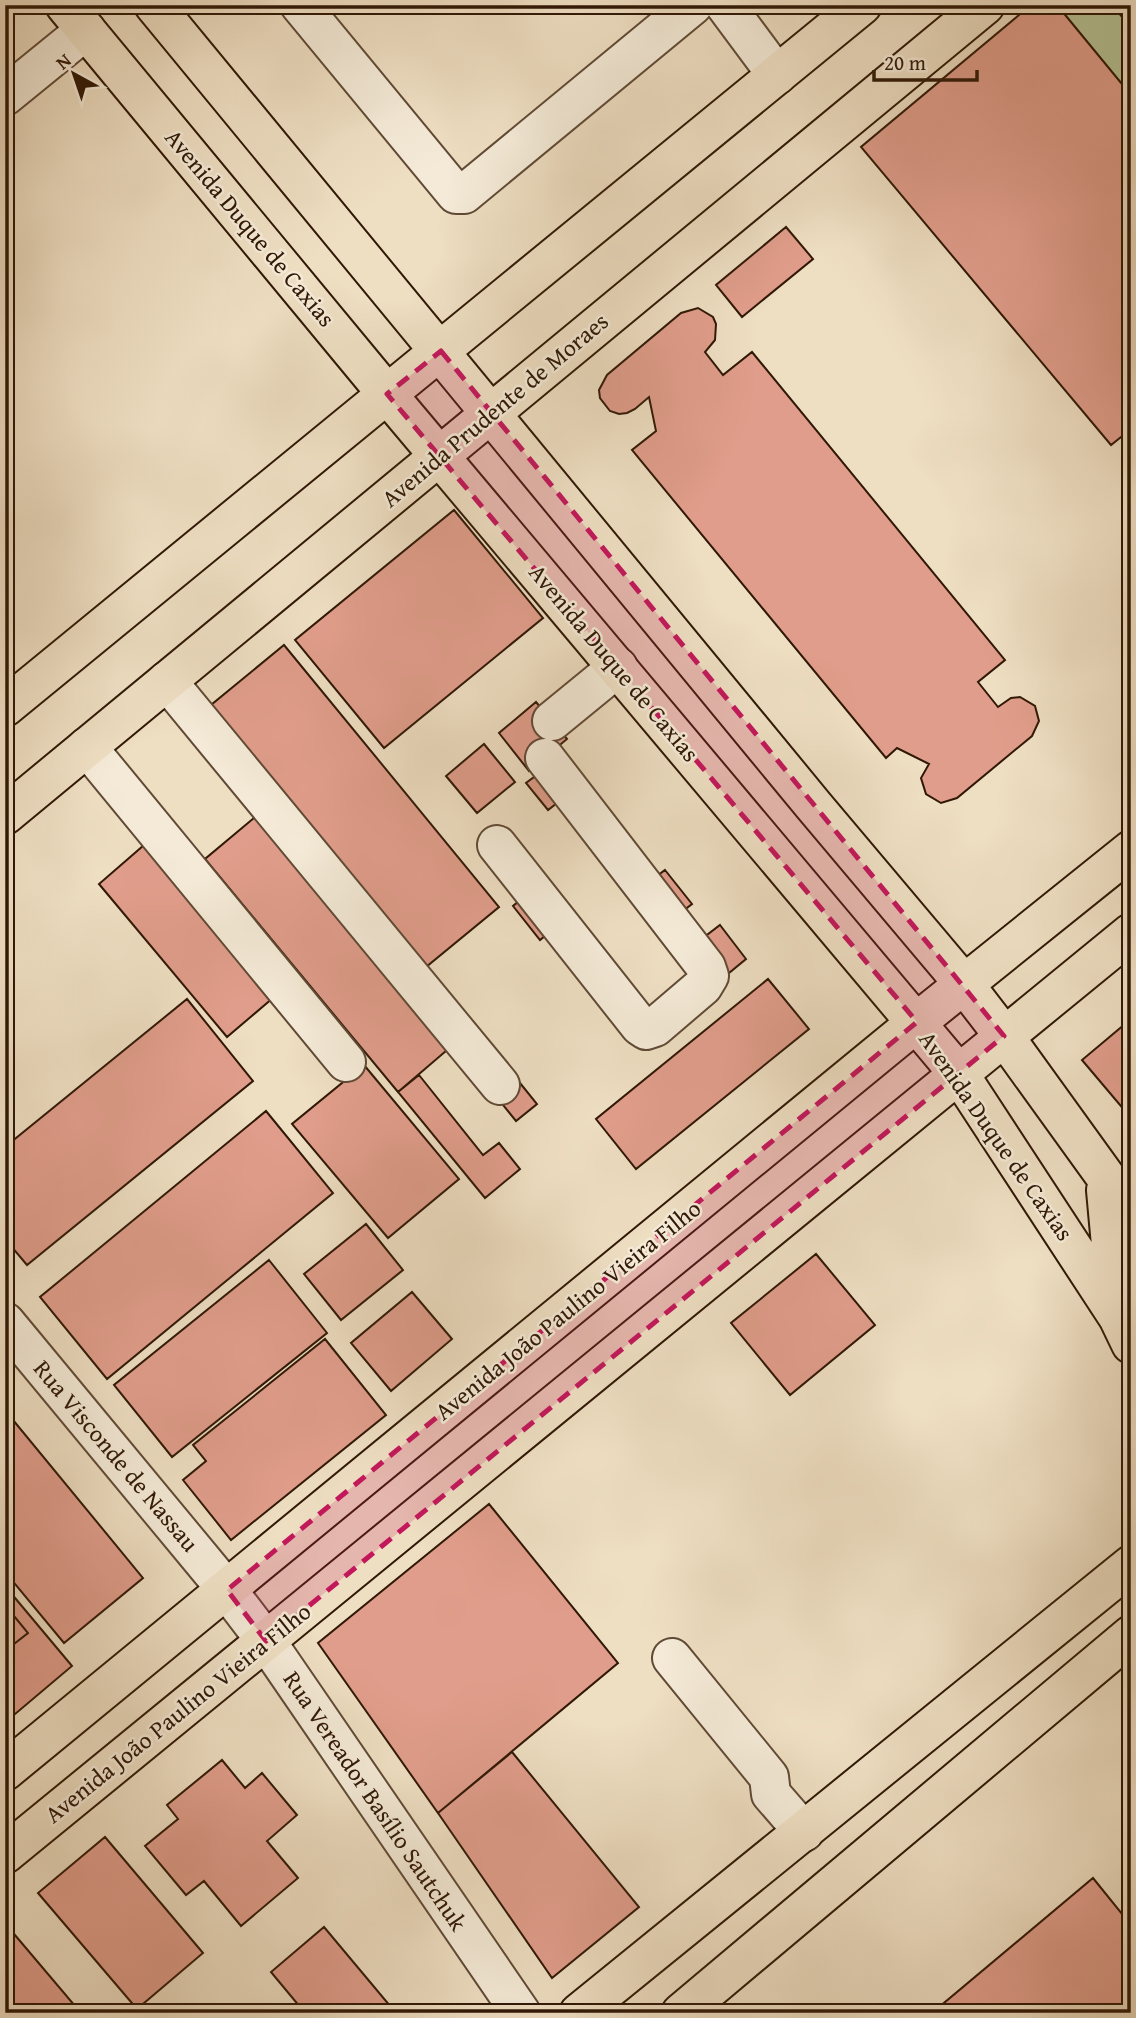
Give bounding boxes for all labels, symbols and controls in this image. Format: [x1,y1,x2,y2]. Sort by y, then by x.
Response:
north arrow [38,38,108,108]
scale bar [874,38,977,82]
text: N [49,46,77,76]
text: 20 m [884,47,926,78]
street label: Avenida Duque de Caxias [157,121,344,334]
street label: Avenida Prudente de Moraes [373,304,616,515]
street label: Avenida Duque de Caxias [521,556,708,769]
street label: Avenida Duque de Caxias [911,1024,1082,1248]
street label: Avenida João Paulino Vieira Filho [427,1191,708,1428]
street label: Rua Visconde de Nassau [26,1352,207,1559]
street label: Avenida João Paulino Vieira Filho [37,1594,318,1831]
street label: Rua Vereador Basílio Sautchuk [275,1664,476,1938]

